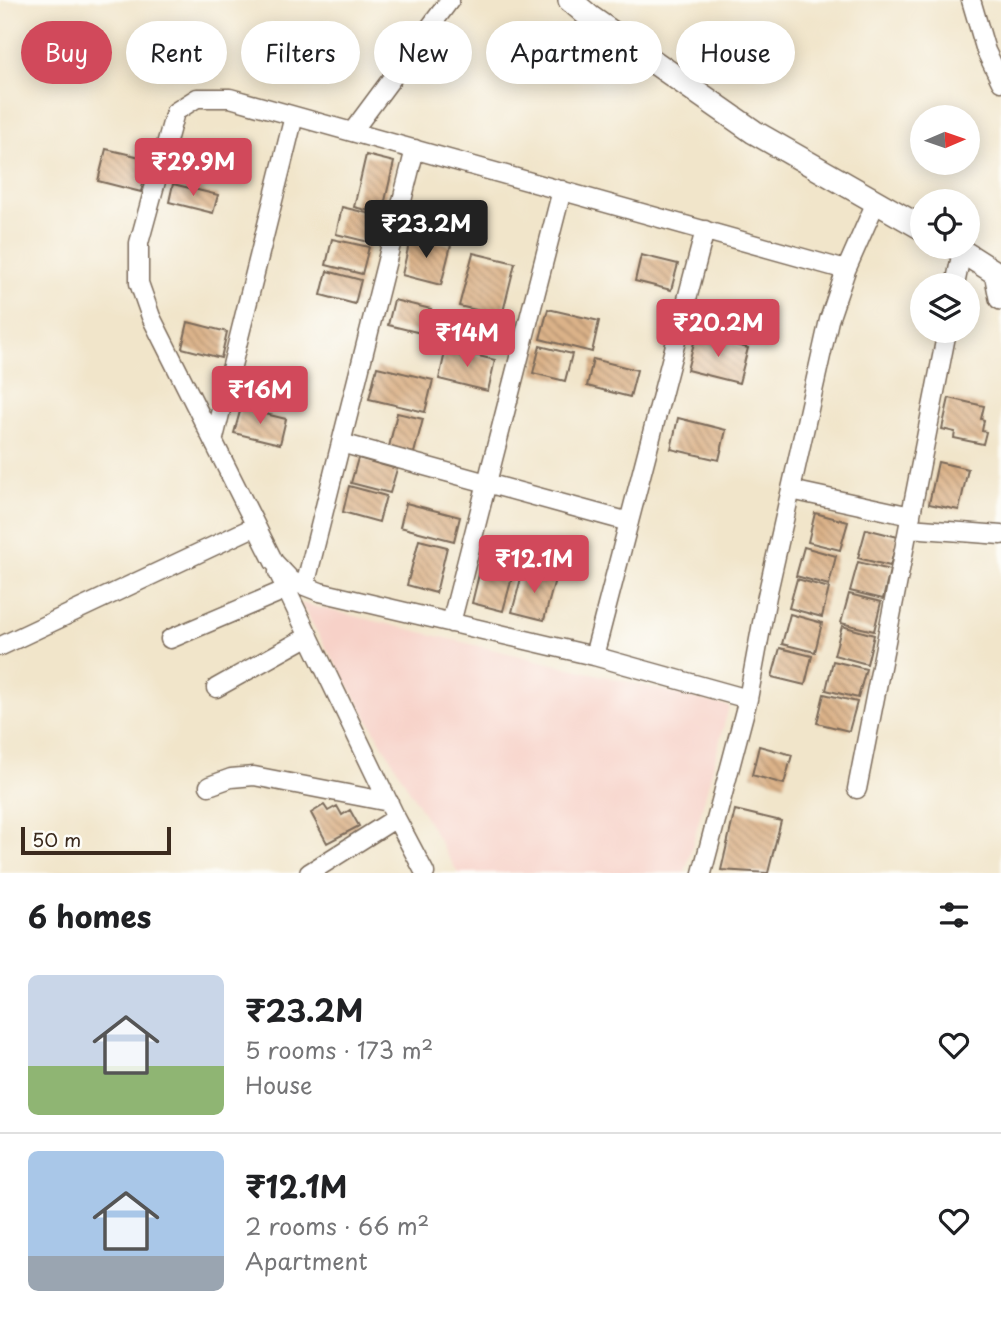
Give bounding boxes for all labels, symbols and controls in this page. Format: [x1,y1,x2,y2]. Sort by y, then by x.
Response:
chip: Buy [21,21,112,84]
chip: Rent [126,21,227,84]
chip: Filters [241,21,360,84]
chip: New [374,21,472,84]
chip: Apartment [486,21,662,84]
chip: House [676,21,795,84]
north arrow [910,105,980,175]
map controls [910,105,980,343]
pin: ₹29.9M [136,138,250,198]
text: ₹29.9M [151,143,235,178]
button: locate [910,189,980,259]
pin: ₹23.2M [369,201,483,260]
text: ₹23.2M [381,205,471,240]
button: layers [910,273,980,343]
pin: ₹20.2M [661,300,775,359]
text: ₹20.2M [672,304,764,339]
pin: ₹14M [426,310,508,369]
text: ₹14M [435,314,499,349]
pin: ₹16M [219,366,301,426]
text: ₹16M [228,371,292,406]
pin: ₹12.1M [477,536,591,595]
text: ₹12.1M [495,540,573,575]
scale bar [21,824,172,856]
text: 50 m [32,825,81,853]
text: 6 homes [28,893,151,938]
icon: filters [935,896,973,934]
text: ₹23.2M [245,987,363,1032]
icon: home [84,1003,168,1087]
icon: heart [935,1026,973,1064]
text: 5 rooms · 173 m² [245,1032,433,1067]
text: House [245,1067,312,1102]
text: ₹12.1M [245,1163,347,1208]
icon: home [84,1179,168,1263]
icon: heart [935,1202,973,1240]
text: 2 rooms · 66 m² [245,1208,429,1243]
text: Apartment [245,1243,368,1278]

